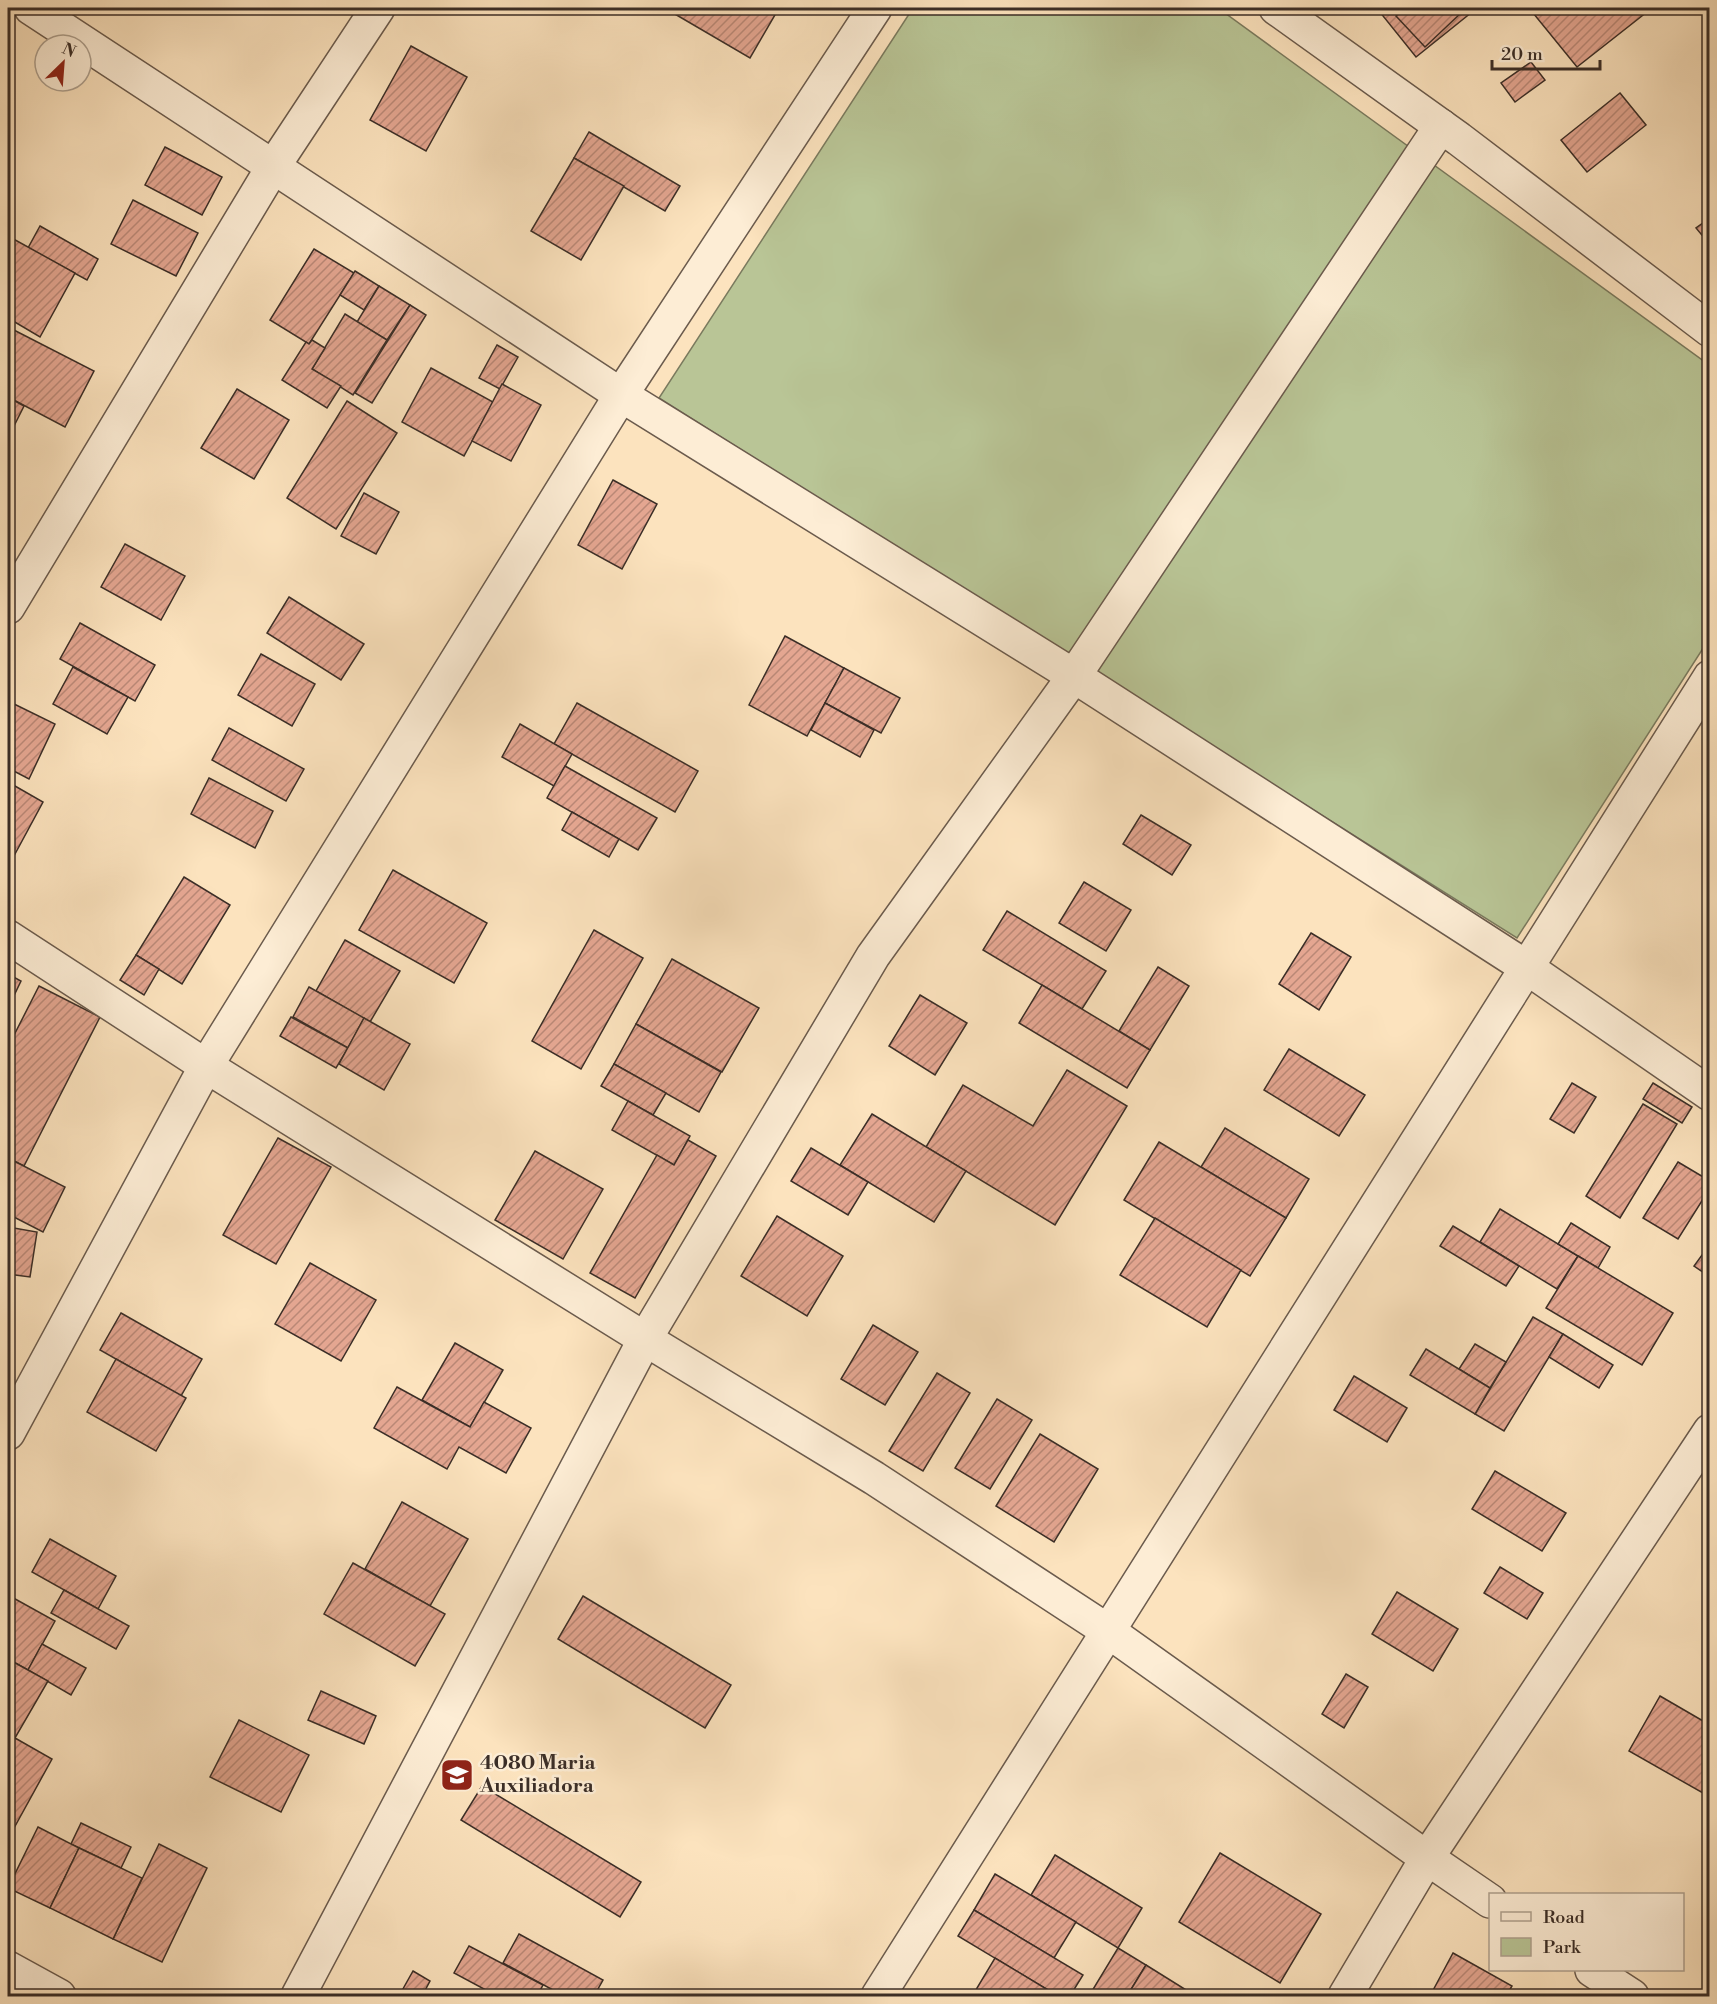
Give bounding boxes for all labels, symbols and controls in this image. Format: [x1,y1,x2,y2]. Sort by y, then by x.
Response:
north arrow [33,33,93,93]
scale bar [1492,33,1600,71]
text: N [59,39,79,62]
text: 20 m [1501,43,1543,66]
place label: 4080 Maria Auxiliadora [479,1751,596,1799]
school or university icon: 4080 Maria Auxiliadora [439,1757,475,1793]
legend [1489,1893,1684,1971]
text: Road [1543,1906,1586,1929]
text: Park [1543,1936,1582,1959]

